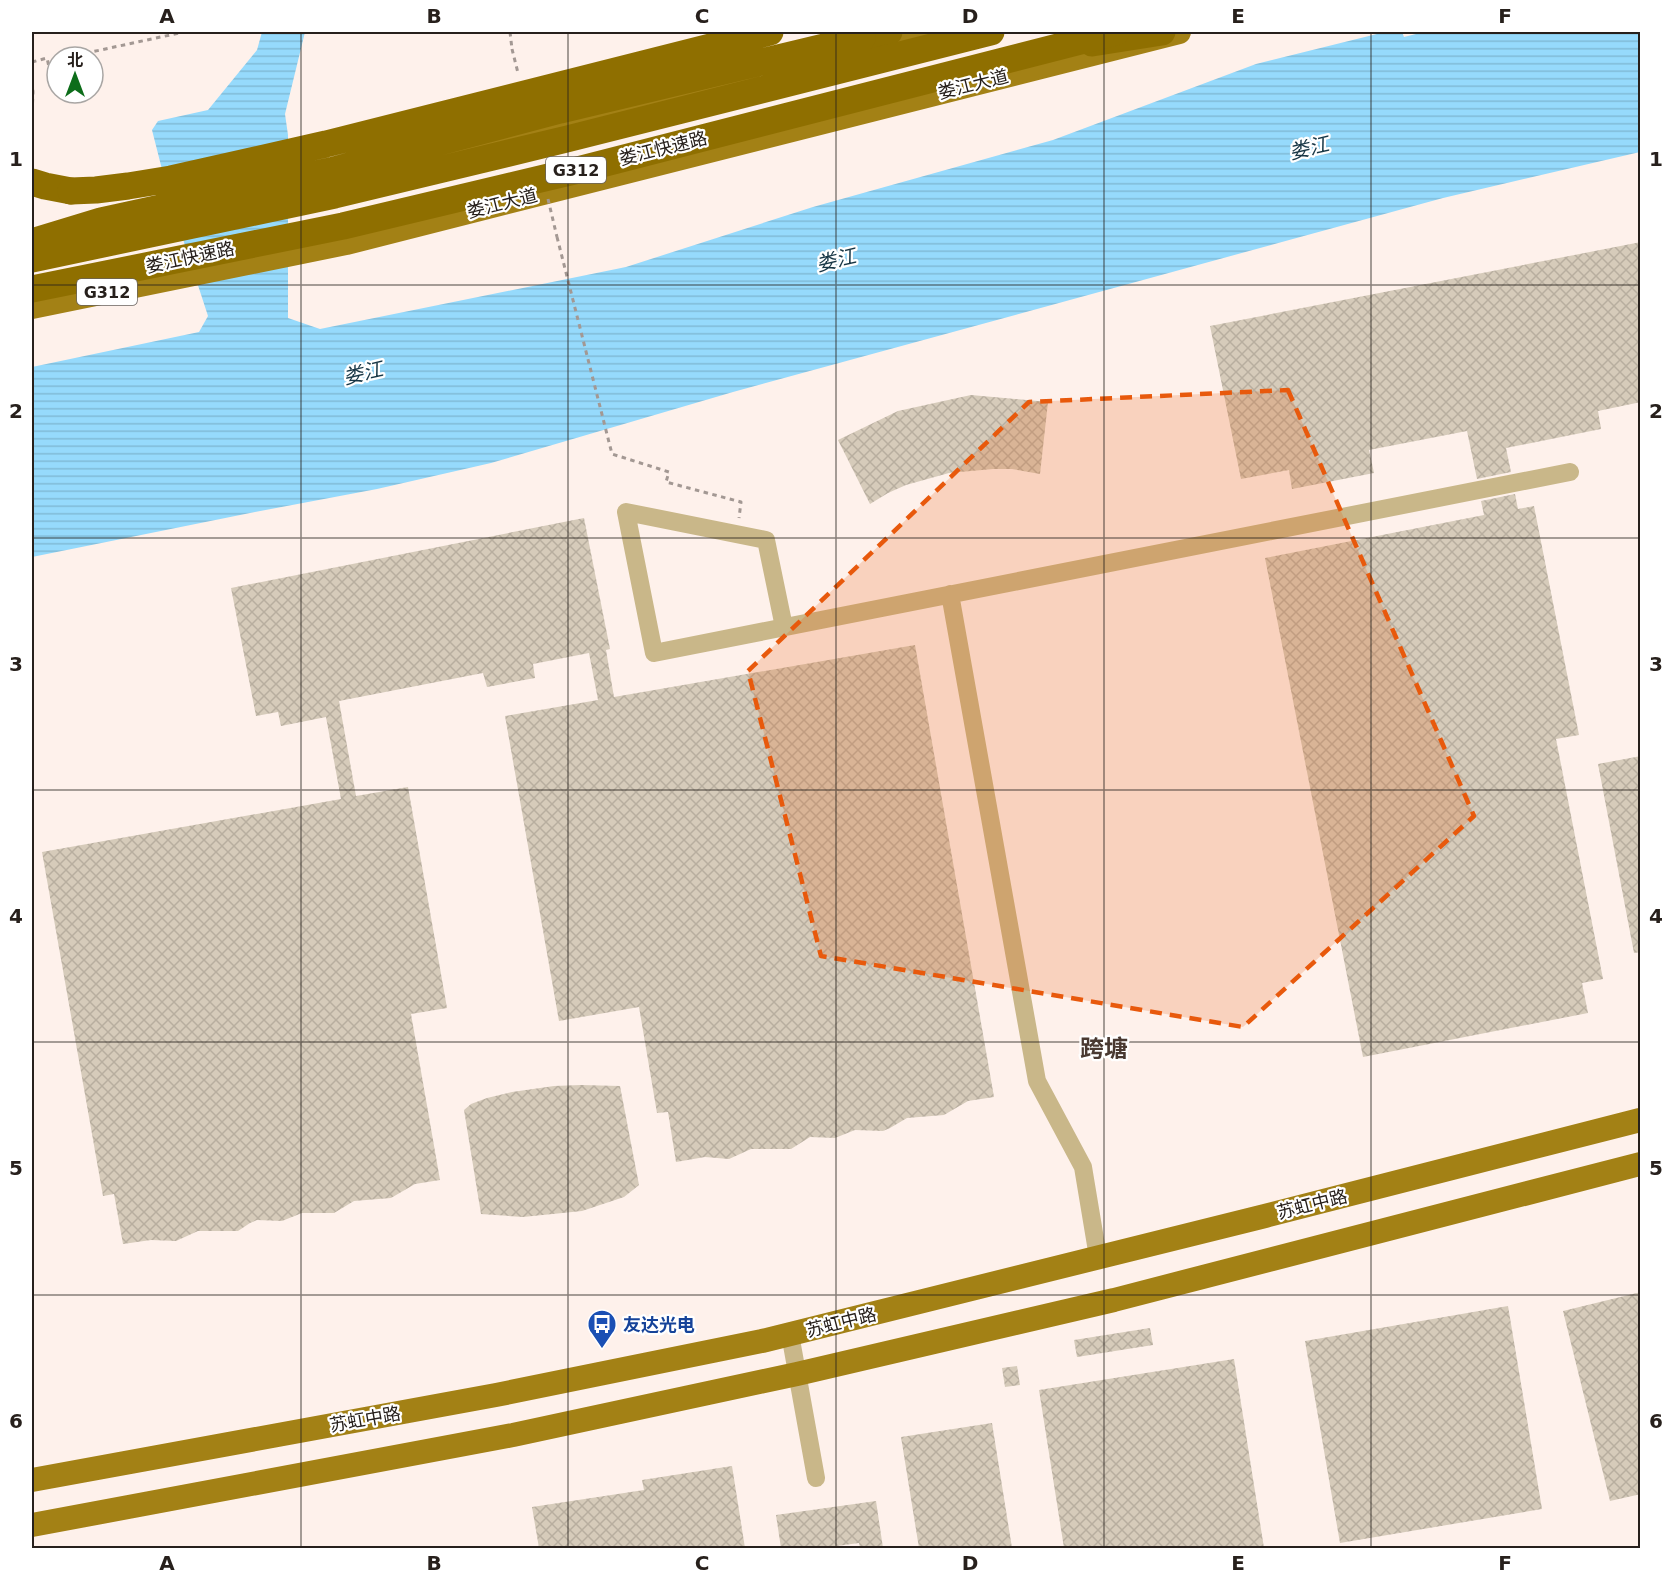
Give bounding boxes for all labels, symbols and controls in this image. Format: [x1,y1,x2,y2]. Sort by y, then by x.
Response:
text: A [159,4,175,28]
text: B [426,4,442,28]
text: C [695,4,709,28]
text: D [962,4,978,28]
text: E [1231,4,1245,28]
text: F [1498,4,1512,28]
north arrow [45,45,105,105]
text: 北 [67,51,83,70]
street label: 娄江大道 [936,65,1010,103]
street label: 娄江快速路 [617,127,709,169]
water label: 娄江 [1287,131,1333,164]
text: 1 [9,147,23,171]
text: 1 [1649,147,1663,171]
road number: G312 [546,157,606,183]
street label: 娄江大道 [465,184,539,222]
street label: 娄江快速路 [144,237,236,277]
water label: 娄江 [814,243,860,276]
road number: G312 [77,279,137,305]
water label: 娄江 [341,356,387,389]
text: 2 [9,399,23,423]
text: 2 [1649,399,1663,423]
text: 3 [9,652,23,676]
text: 3 [1649,652,1663,676]
text: 4 [9,904,23,928]
text: 4 [1649,904,1663,928]
district label: 跨塘 [1080,1035,1128,1063]
text: 5 [9,1156,23,1180]
text: 5 [1649,1156,1663,1180]
street label: 苏虹中路 [1275,1185,1349,1223]
street label: 苏虹中路 [804,1303,878,1341]
bus stop icon: 友达光电 [586,1308,618,1350]
place label: 友达光电 [623,1314,695,1335]
street label: 苏虹中路 [328,1402,402,1436]
text: 6 [9,1409,23,1433]
text: 6 [1649,1409,1663,1433]
text: A [159,1551,175,1575]
text: B [426,1551,442,1575]
text: C [695,1551,709,1575]
text: D [962,1551,978,1575]
text: E [1231,1551,1245,1575]
text: F [1498,1551,1512,1575]

